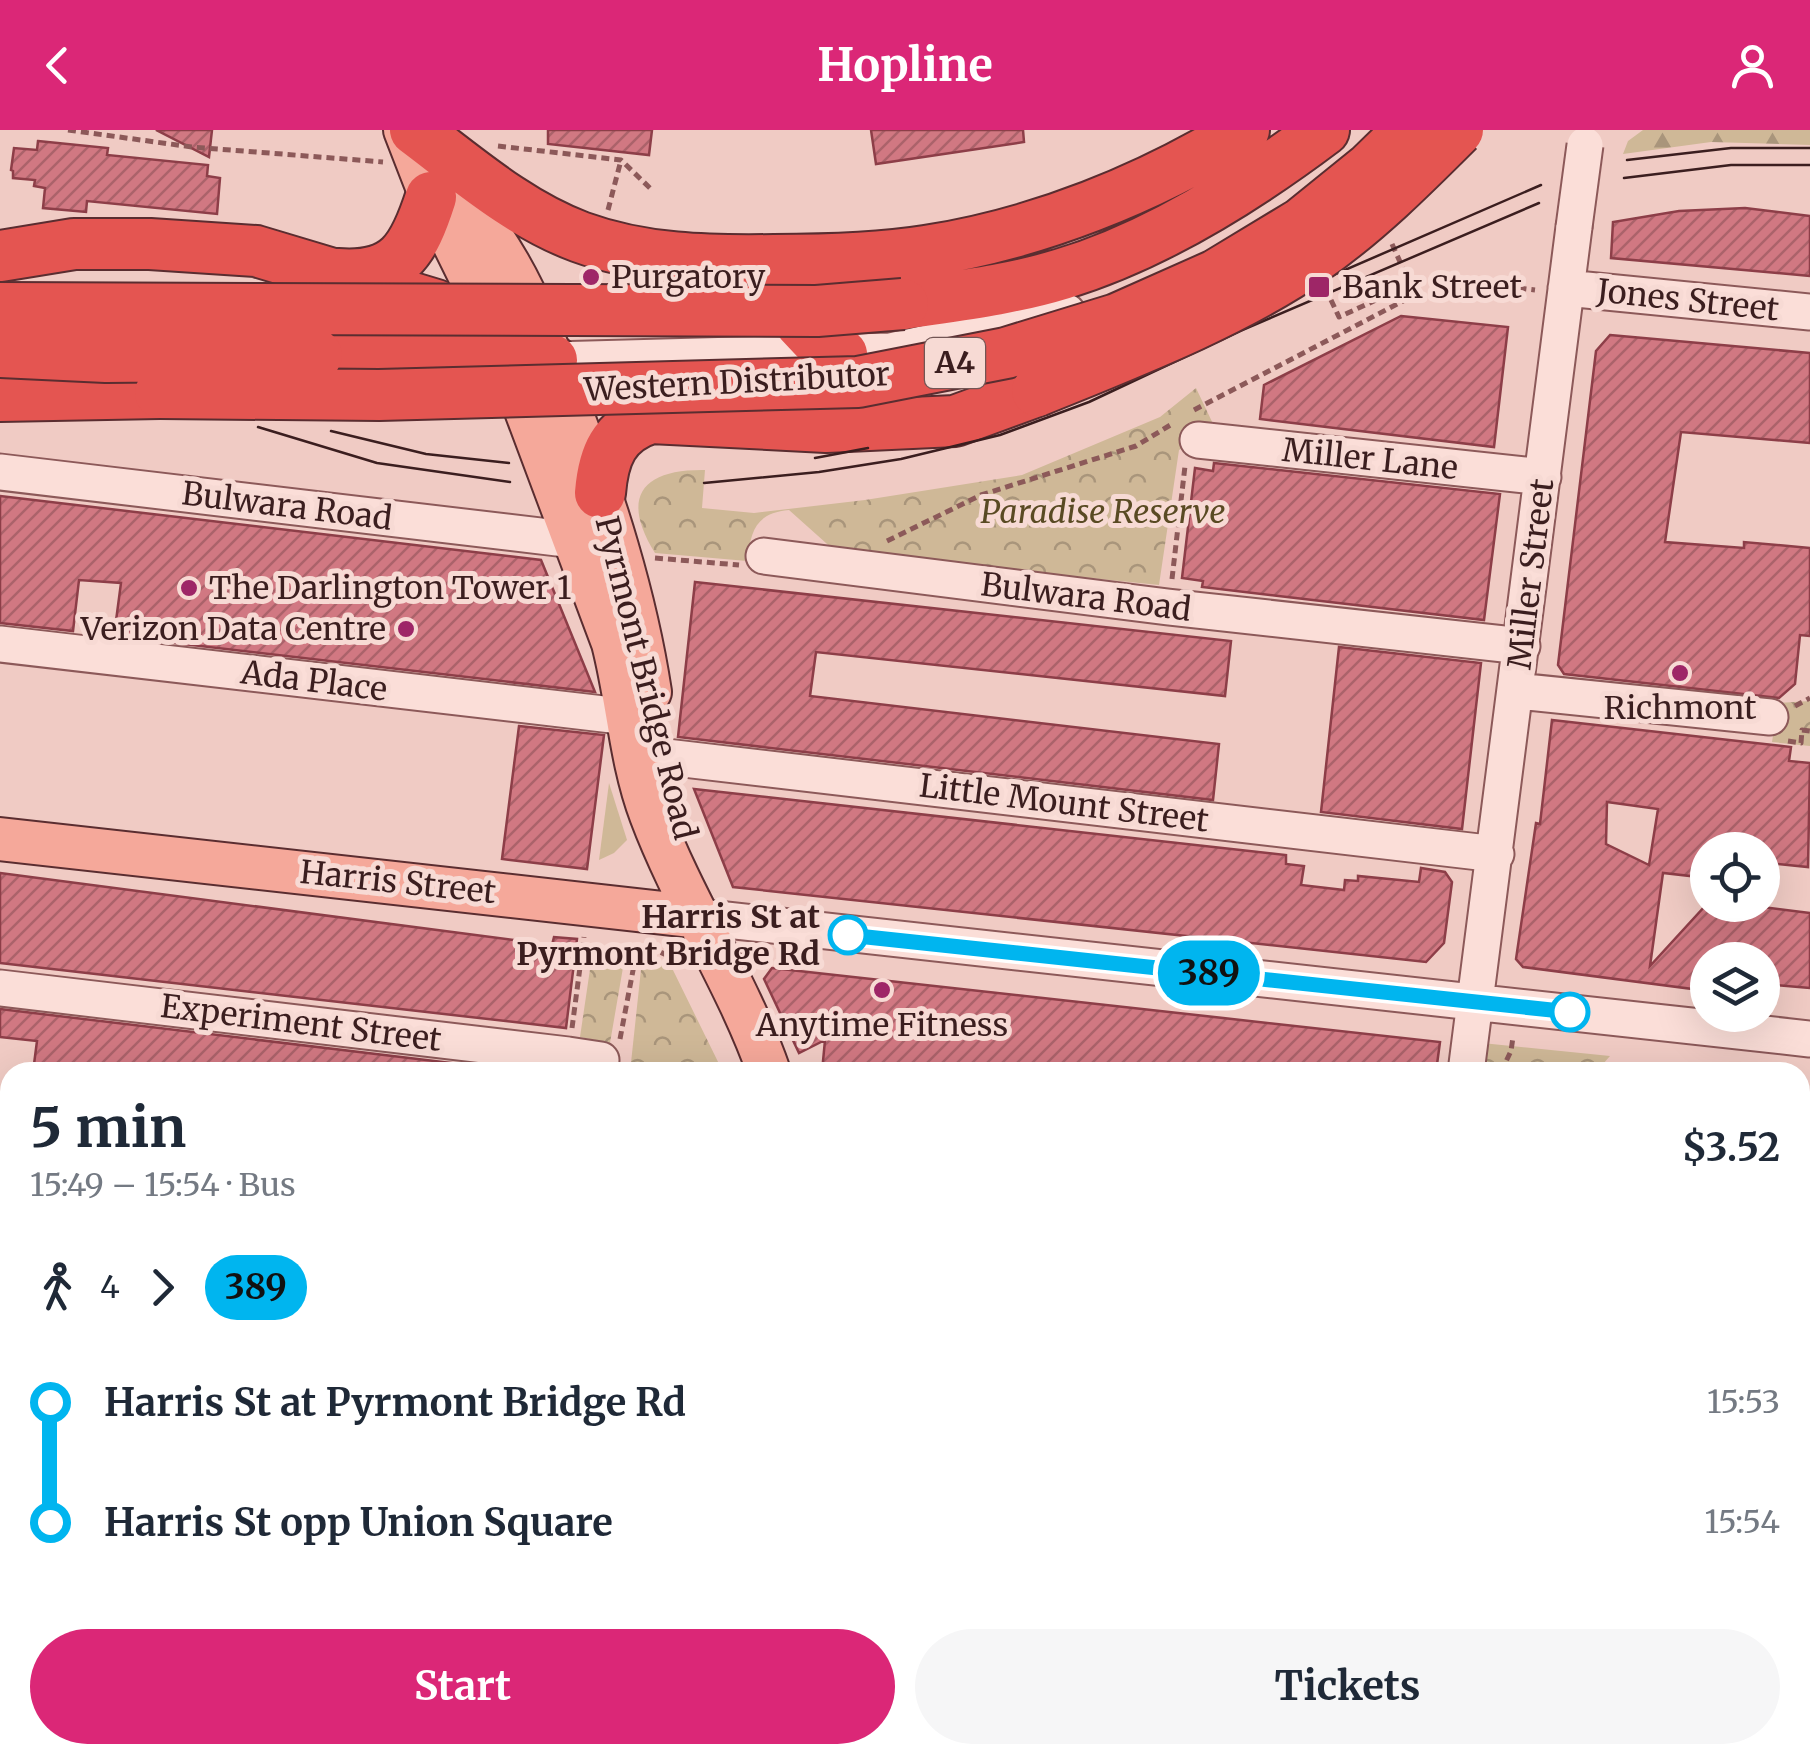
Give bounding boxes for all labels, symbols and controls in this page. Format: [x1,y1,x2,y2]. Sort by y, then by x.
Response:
text: Hopline [817,37,993,93]
icon: back [30,38,85,93]
icon: person [1725,38,1780,93]
place label: Purgatory [611,257,766,297]
marker: Purgatory [580,266,602,288]
place label: Bank Street [1342,267,1522,307]
street label: Jones Street [1594,270,1781,329]
marker: Bank Street [1306,274,1332,300]
road number: A4 [925,338,985,388]
street label: Western Distributor [582,354,891,410]
street label: Miller Lane [1280,430,1460,488]
street label: Bulwara Road [180,473,394,539]
street label: Miller Street [1499,476,1563,672]
park label: Paradise Reserve [980,492,1226,532]
street label: Pyrmont Bridge Road [586,512,706,844]
street label: Bulwara Road [979,564,1193,630]
place label: The Darlington Tower 1 [209,568,572,608]
marker: The Darlington Tower 1 [178,577,200,599]
place label: Verizon Data Centre [80,609,386,649]
marker: Verizon Data Centre [395,618,417,640]
street label: Ada Place [238,652,389,710]
marker: Richmont [1669,662,1691,684]
place label: Richmont [1604,688,1757,728]
street label: Little Mount Street [917,765,1211,841]
map controls [1690,832,1780,1032]
button: locate [1690,832,1780,922]
street label: Harris Street [298,852,498,912]
place label: Harris St at Pyrmont Bridge Rd [516,897,820,974]
marker: Harris St at Pyrmont Bridge Rd [829,916,867,954]
line badge: 389 [1152,940,1266,1006]
button: layers [1690,942,1780,1032]
text: 389 [1178,951,1240,995]
marker: Anytime Fitness [871,979,893,1001]
street label: Experiment Street [158,986,444,1060]
unlabelled marker [1551,993,1589,1031]
place label: Anytime Fitness [755,1005,1008,1045]
text: 5 min [30,1093,186,1162]
text: $3.52 [1682,1124,1780,1171]
text: 15:49 – 15:54 · Bus [30,1165,296,1205]
icon: walk [30,1260,85,1315]
icon: forward [135,1260,190,1315]
text: 389 [225,1265,287,1309]
text: 4 [100,1267,120,1307]
text: Harris St at Pyrmont Bridge Rd [104,1379,686,1426]
text: 15:53 [1707,1382,1780,1422]
text: Harris St opp Union Square [104,1499,613,1546]
text: 15:54 [1705,1502,1780,1542]
button: Start [30,1629,895,1744]
button: Tickets [915,1629,1780,1744]

